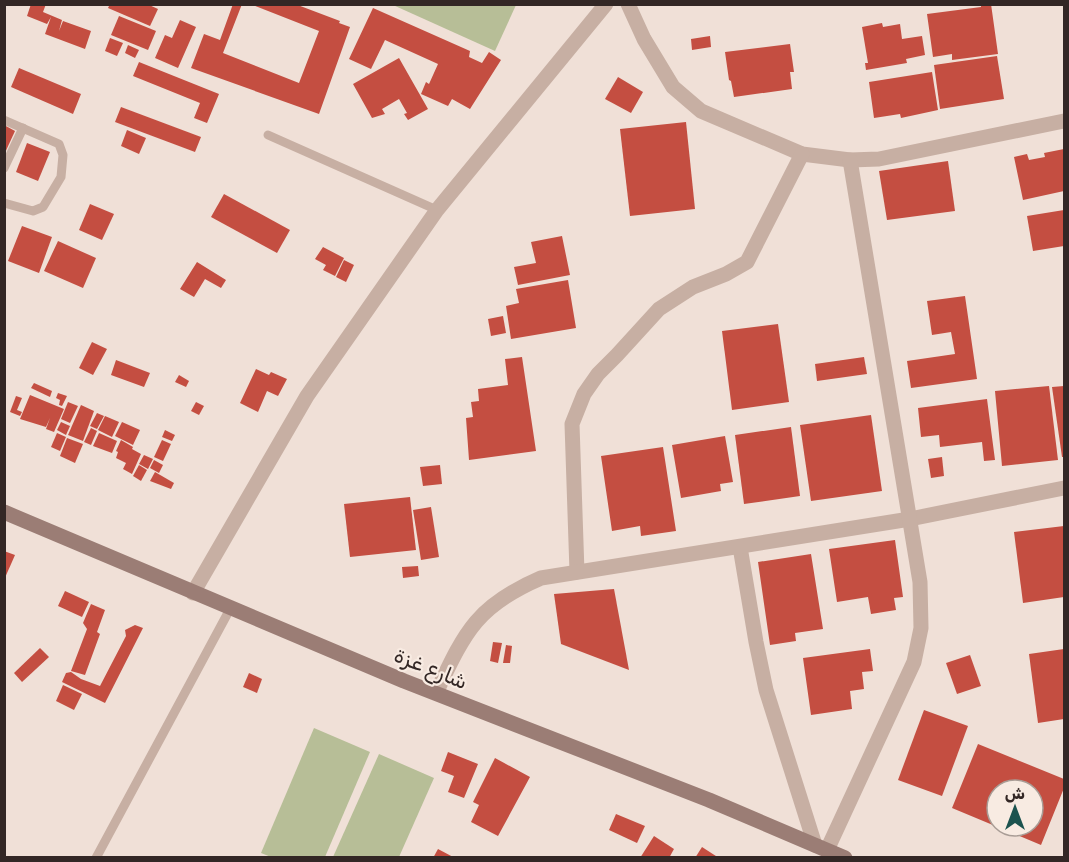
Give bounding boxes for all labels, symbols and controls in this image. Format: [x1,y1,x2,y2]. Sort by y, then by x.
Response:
street label: شارع غزة [390,642,471,696]
north arrow [985,778,1045,838]
text: ش [1005,784,1025,803]

